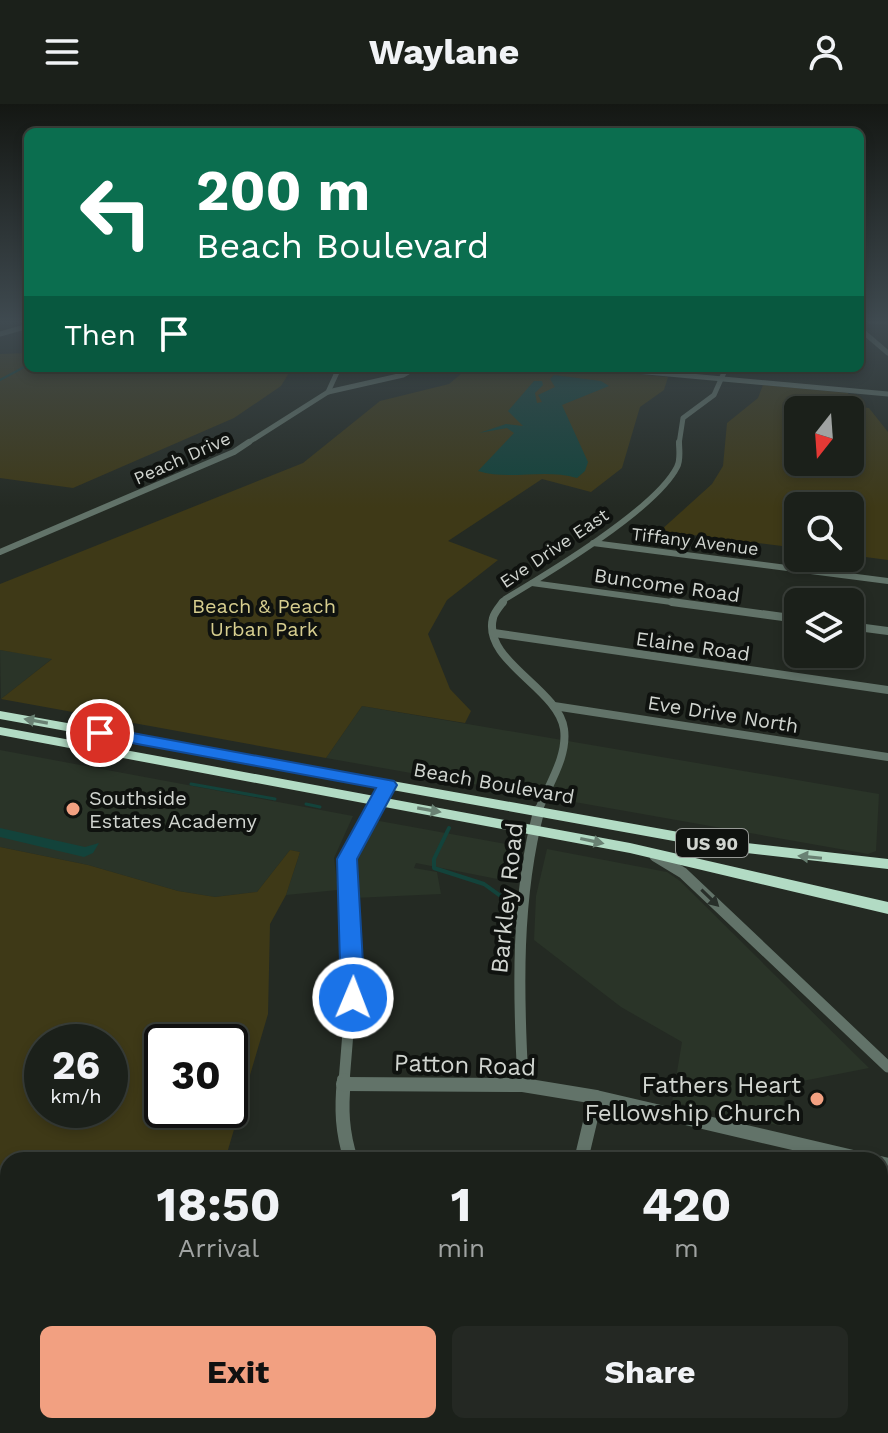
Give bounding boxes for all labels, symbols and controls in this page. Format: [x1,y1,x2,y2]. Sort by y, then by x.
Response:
icon: menu [40,30,84,74]
icon: person [804,30,848,74]
text: Waylane [369,31,519,73]
text: 200 m [196,158,370,224]
icon: left [64,160,168,264]
text: Beach Boulevard [196,225,489,267]
icon: arrive [152,312,196,356]
text: Then [64,317,136,352]
north arrow [784,396,864,476]
map controls [784,396,864,668]
street label: Peach Drive [130,427,234,489]
button: search [784,492,864,572]
street label: Eve Drive East [496,504,613,592]
street label: Tiffany Avenue [630,523,760,559]
street label: Buncome Road [592,563,742,607]
button: layers [784,588,864,668]
park label: Beach & Peach Urban Park [192,594,336,641]
street label: Elaine Road [634,626,752,666]
street label: Eve Drive North [646,690,800,738]
pin [66,699,134,767]
icon: arrive [78,711,122,755]
one-way arrow [23,715,48,727]
street label: Beach Boulevard [412,757,576,809]
place label: Southside Estates Academy [89,786,257,833]
marker: Southside Estates Academy [64,800,82,818]
one-way arrow [417,805,442,817]
street label: Barkley Road [485,821,529,975]
road number: US 90 [676,829,748,857]
one-way arrow [580,836,605,848]
one-way arrow [797,850,822,863]
one-way arrow [700,889,719,907]
position arrow [311,956,395,1040]
speed limit sign: 30 [144,1024,248,1128]
text: 26 [52,1042,100,1089]
street label: Patton Road [393,1049,537,1081]
place label: Fathers Heart Fellowship Church [584,1071,801,1127]
text: km/h [50,1084,102,1108]
marker: Fathers Heart Fellowship Church [808,1090,826,1108]
text: 18:50 [157,1176,281,1233]
text: 1 [451,1176,471,1233]
text: 420 [642,1176,731,1233]
text: Arrival [178,1233,259,1263]
text: min [437,1233,485,1263]
text: m [674,1233,699,1263]
button: Exit [40,1326,436,1418]
button: Share [452,1326,848,1418]

